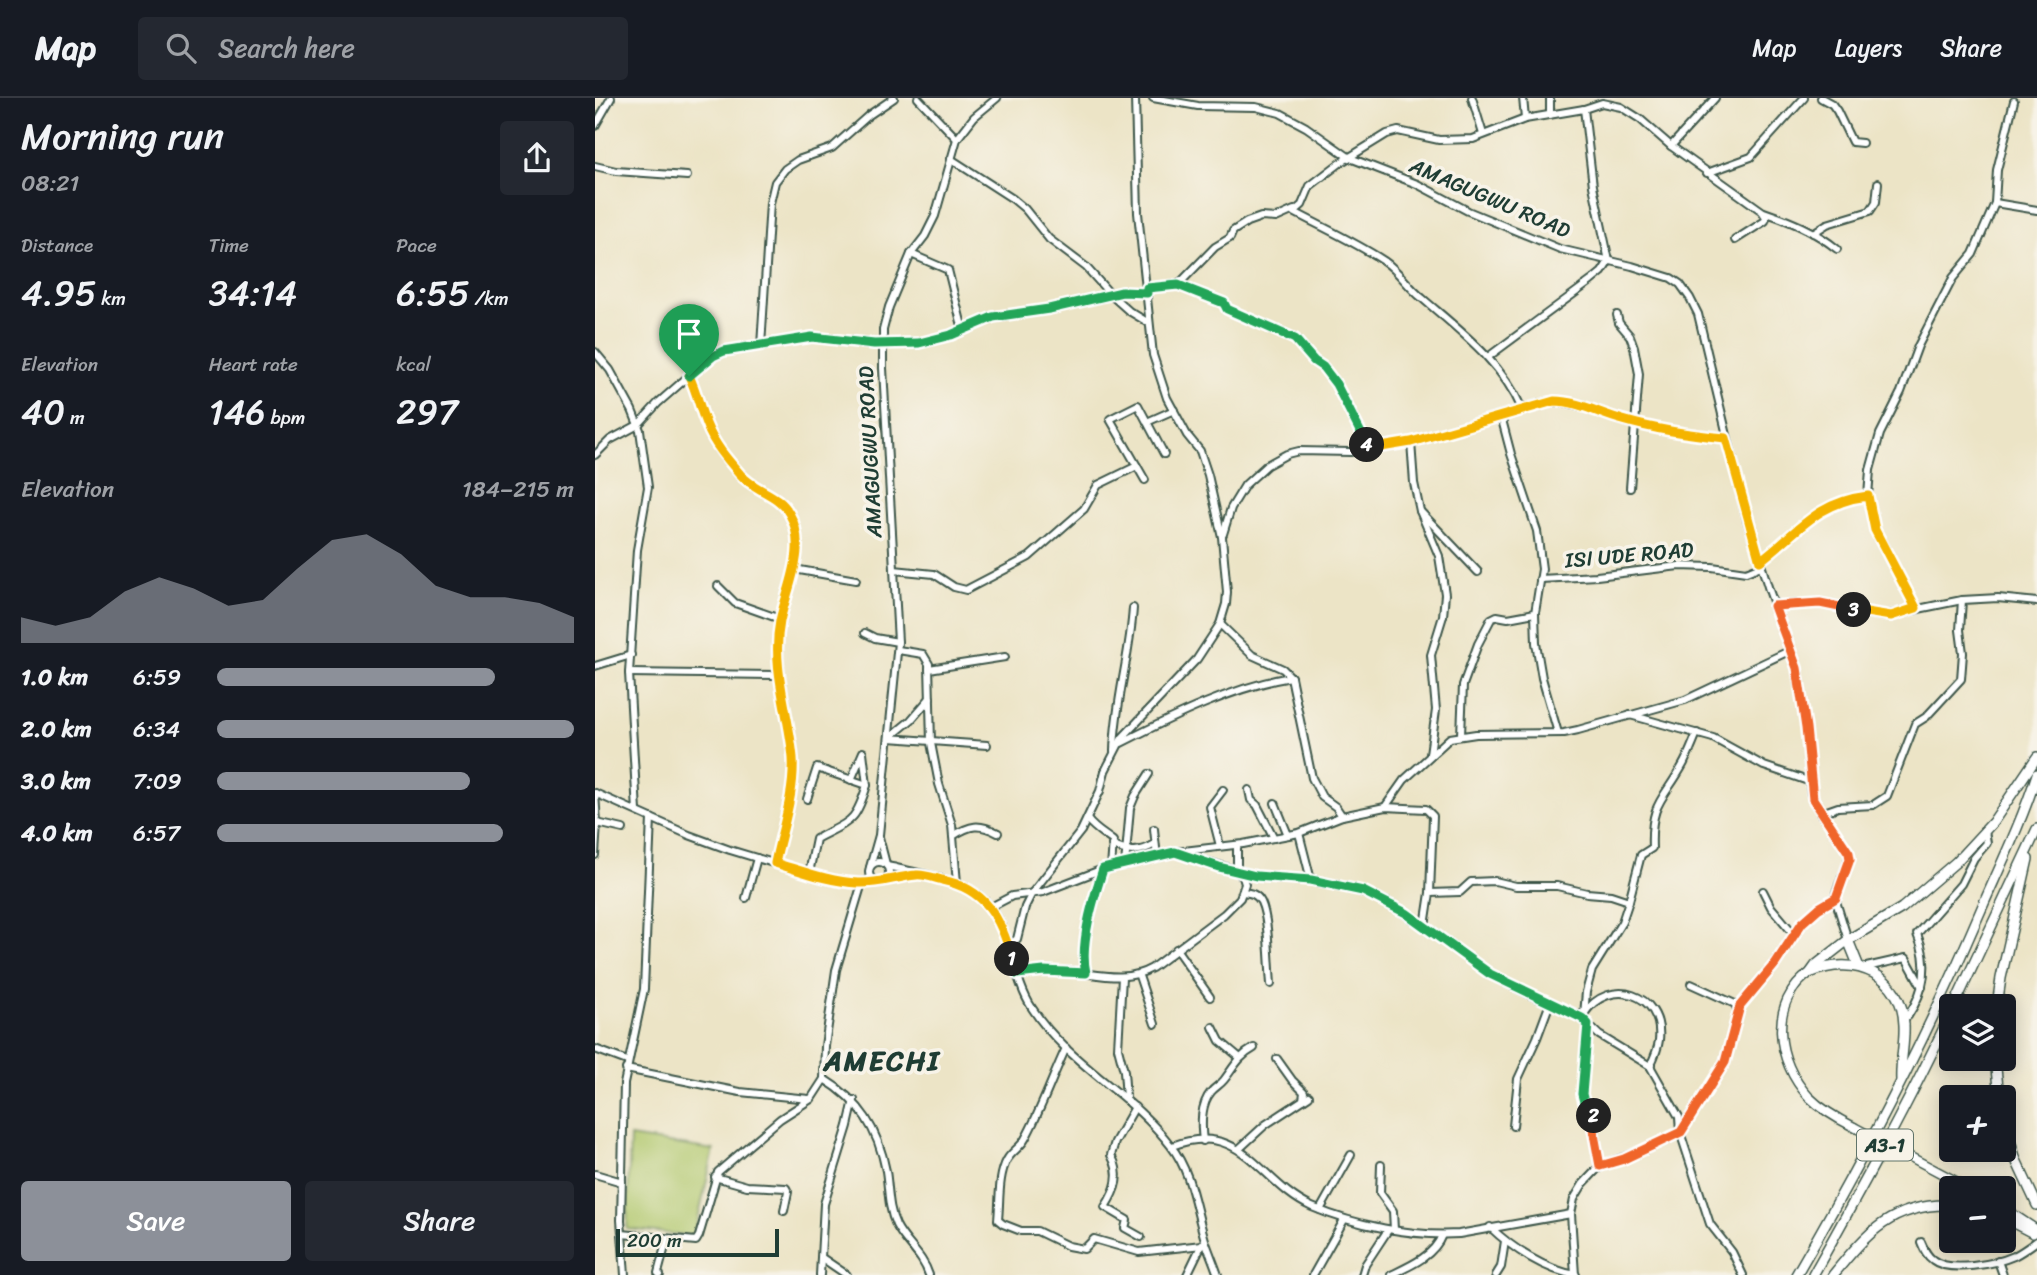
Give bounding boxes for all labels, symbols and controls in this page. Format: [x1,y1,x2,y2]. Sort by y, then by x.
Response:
search box [138,17,628,80]
text: Map [35,19,96,77]
text: Search here [218,25,355,71]
text: Map [1752,27,1797,69]
text: Layers [1835,27,1902,69]
text: Share [1940,27,2002,69]
icon: search [162,29,200,67]
text: Morning run [21,103,224,170]
button: share [500,121,574,195]
street label: AMAGUGWU ROAD [1402,146,1577,249]
text: 08:21 [21,163,80,204]
text: Distance [21,229,93,262]
text: Time [209,229,249,262]
text: Pace [396,229,437,262]
text: 4.95 [21,262,96,324]
text: 34:14 [209,262,297,324]
text: 6:55 [396,262,470,324]
text: km [96,282,126,315]
text: /km [470,282,509,315]
pin [659,304,719,376]
icon: arrive [670,315,708,353]
text: Elevation [21,348,98,381]
text: Heart rate [209,348,298,381]
text: kcal [396,348,431,381]
street label: AMAGUGWU ROAD [846,365,894,540]
text: 40 [21,381,65,443]
text: 146 [209,381,265,443]
text: 297 [396,381,458,443]
text: m [65,401,85,434]
text: bpm [265,401,305,434]
pin: 4 [1349,428,1385,462]
text: 4 [1361,428,1372,461]
text: Elevation [21,469,114,510]
text: 184–215 m [462,469,574,510]
street label: ISI UDE ROAD [1562,530,1695,580]
pin: 3 [1837,592,1871,628]
text: 3 [1848,593,1859,626]
text: 1.0 km [21,657,88,698]
text: 6:59 [133,657,181,698]
text: 2.0 km [21,709,92,750]
text: 6:34 [133,709,180,750]
text: 3.0 km [21,761,91,802]
text: 7:09 [133,761,182,802]
text: 4.0 km [21,813,93,854]
text: 6:57 [133,813,180,854]
pin: 1 [995,942,1029,976]
text: 1 [1007,942,1016,975]
map controls [1939,994,2016,1253]
button: layers [1939,994,2016,1071]
district label: AMECHI [822,1036,941,1085]
button: + [1939,1085,2016,1162]
pin: 2 [1577,1098,1611,1134]
text: 2 [1588,1099,1599,1132]
road number: A3-1 [1857,1130,1913,1161]
button: − [1939,1176,2016,1253]
button: Save [21,1181,291,1261]
button: Share [305,1181,574,1261]
text: 200 m [627,1224,682,1257]
scale bar [616,1226,779,1258]

